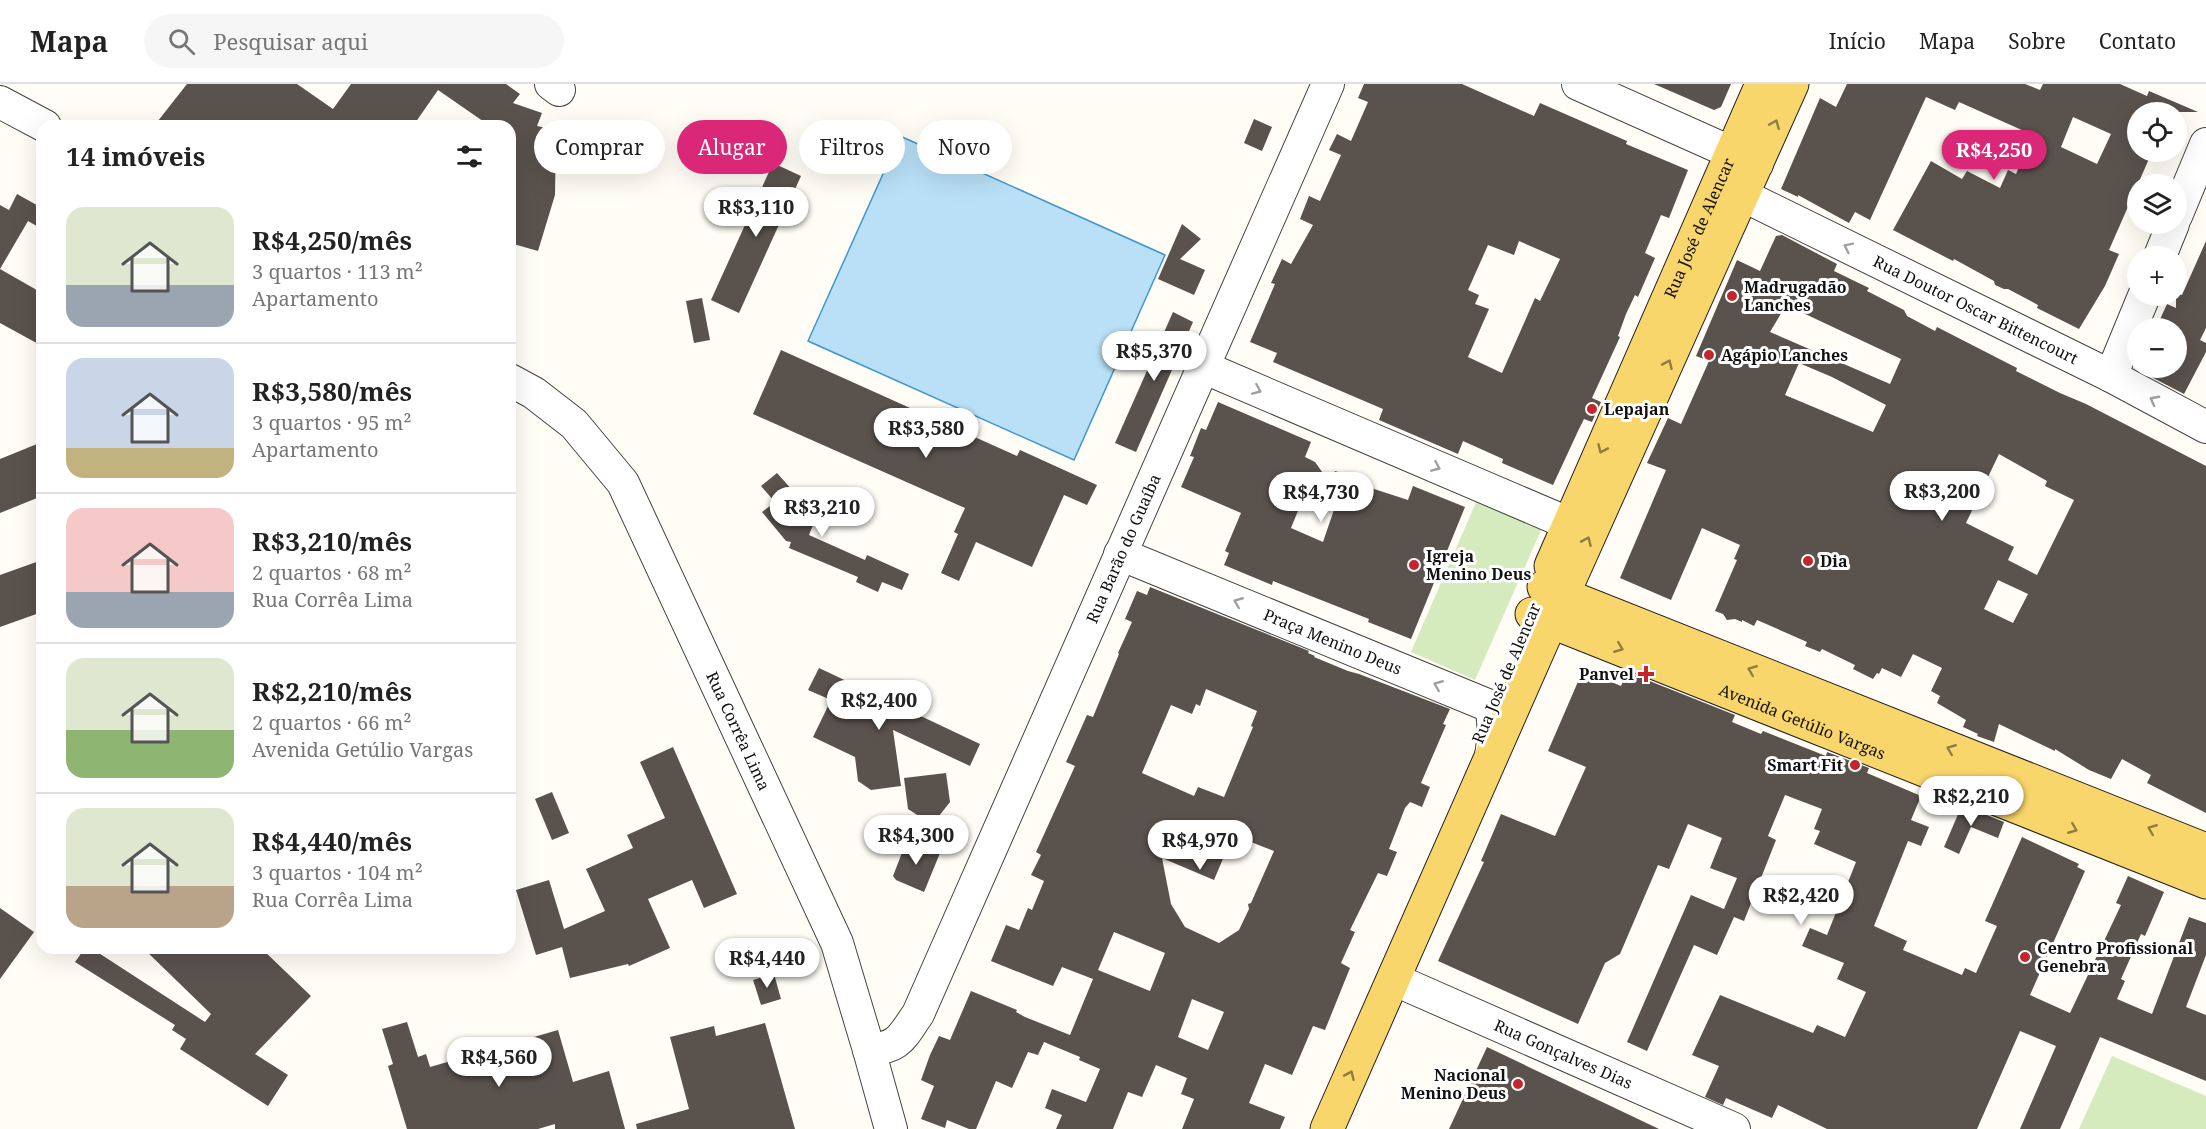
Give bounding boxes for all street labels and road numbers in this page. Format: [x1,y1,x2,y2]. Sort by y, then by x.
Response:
street label: Rua José de Alencar [1659,154,1739,302]
street label: Rua Doutor Oscar Bittencourt [1870,250,2082,369]
street label: Rua Barão do Guaíba [1081,470,1166,627]
street label: Rua José de Alencar [1466,599,1546,747]
street label: Praça Menino Deus [1260,603,1405,680]
street label: Rua Corrêa Lima [701,668,776,794]
street label: Avenida Getúlio Vargas [1716,679,1889,764]
street label: Rua Gonçalves Dias [1491,1014,1636,1094]

